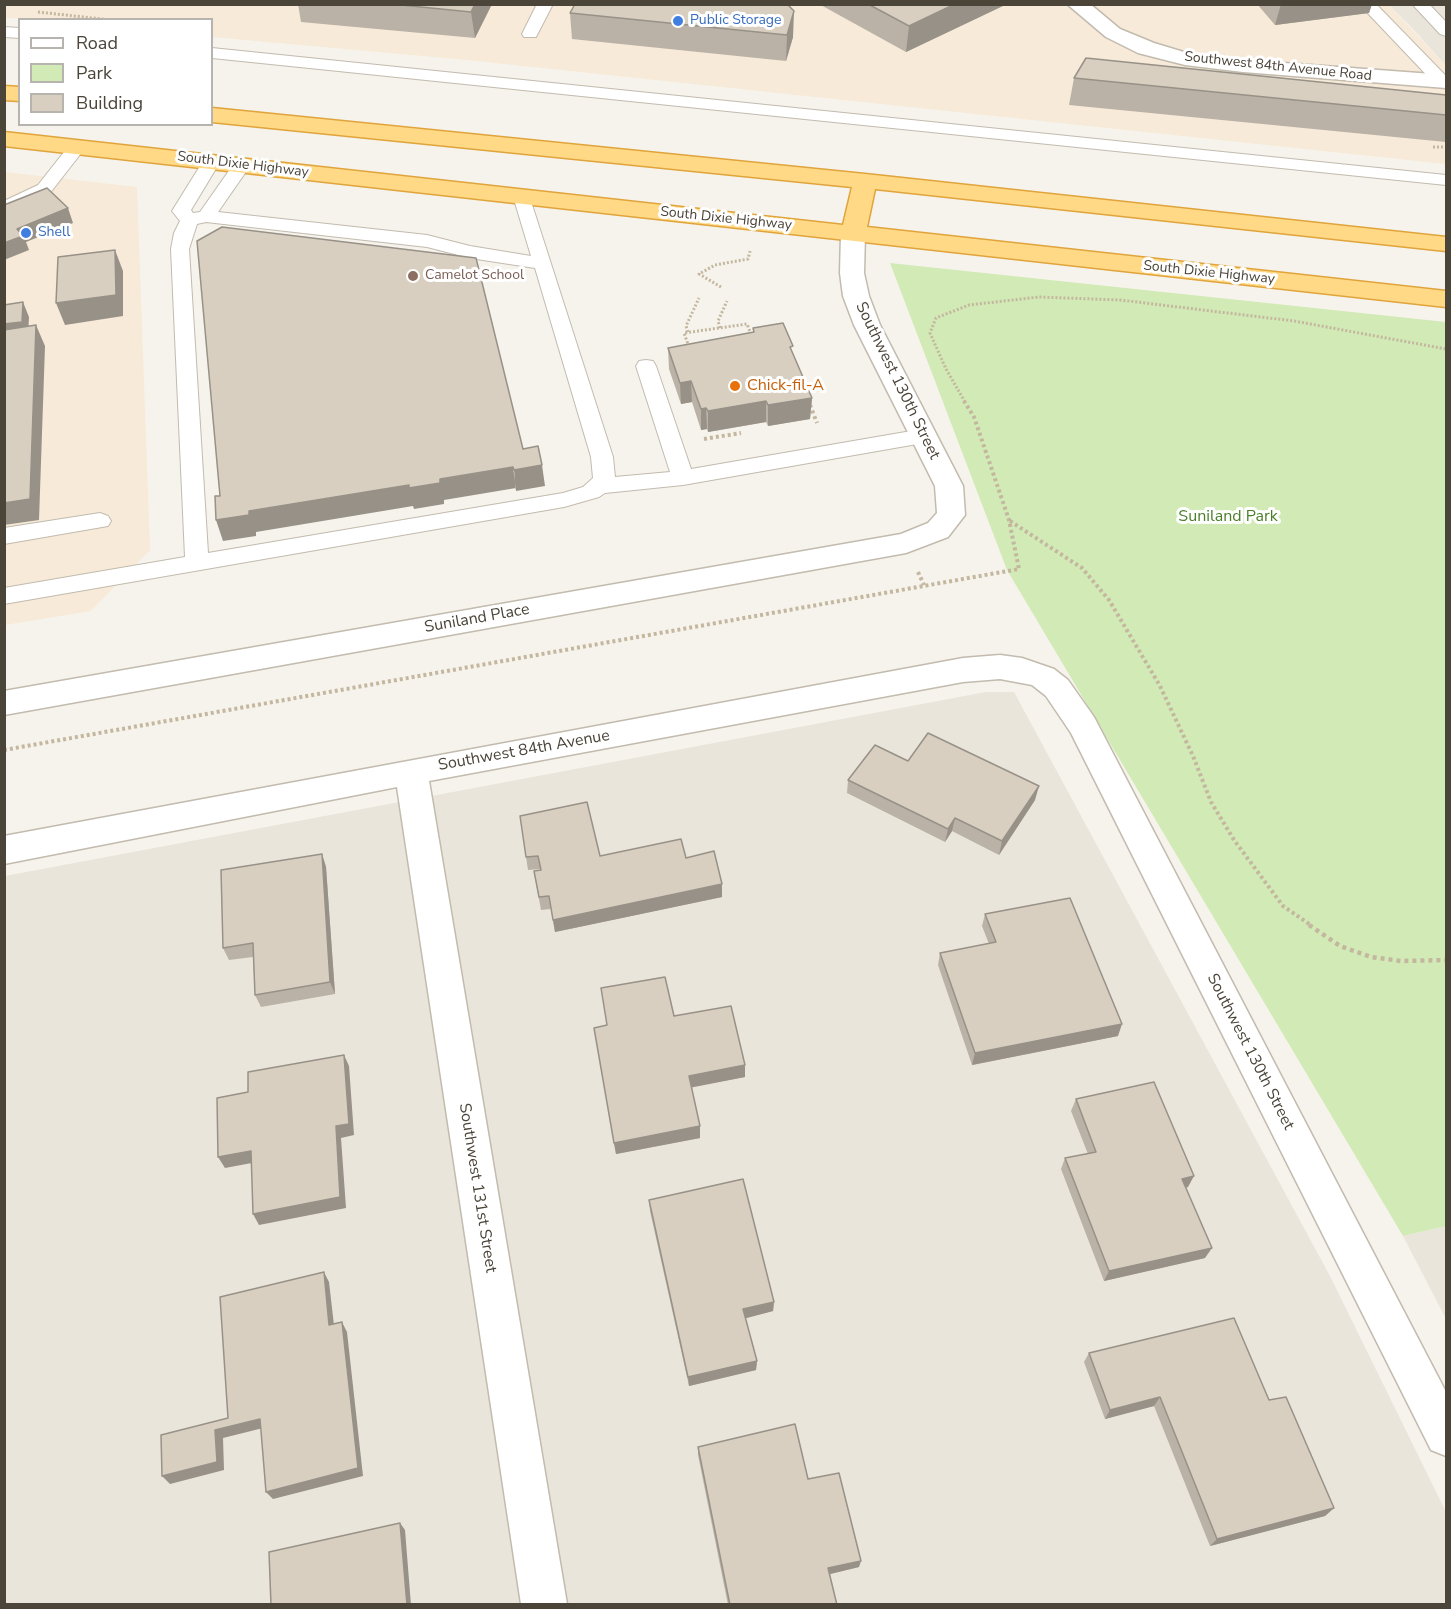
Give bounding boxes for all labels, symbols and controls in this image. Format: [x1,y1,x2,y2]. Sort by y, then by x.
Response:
place label: Public Storage [690,13,781,29]
marker: Public Storage [671,14,685,28]
legend [18,18,213,126]
text: Road [76,31,118,55]
street label: Southwest 84th Avenue Road [1183,49,1373,85]
text: Park [76,61,112,85]
text: Building [76,91,143,115]
street label: South Dixie Highway [176,149,310,181]
street label: South Dixie Highway [659,204,793,234]
place label: Shell [38,225,70,241]
marker: Shell [19,226,33,240]
street label: South Dixie Highway [1142,258,1276,288]
place label: Camelot School [425,268,524,284]
marker: Camelot School [406,269,420,283]
street label: Southwest 130th Street [851,299,943,463]
place label: Chick-fil-A [747,376,824,396]
marker: Chick-fil-A [728,379,742,393]
park label: Suniland Park [1178,507,1278,527]
street label: Suniland Place [423,600,531,638]
street label: Southwest 84th Avenue [437,726,611,776]
street label: Southwest 130th Street [1202,971,1298,1133]
street label: Southwest 131st Street [454,1102,500,1274]

